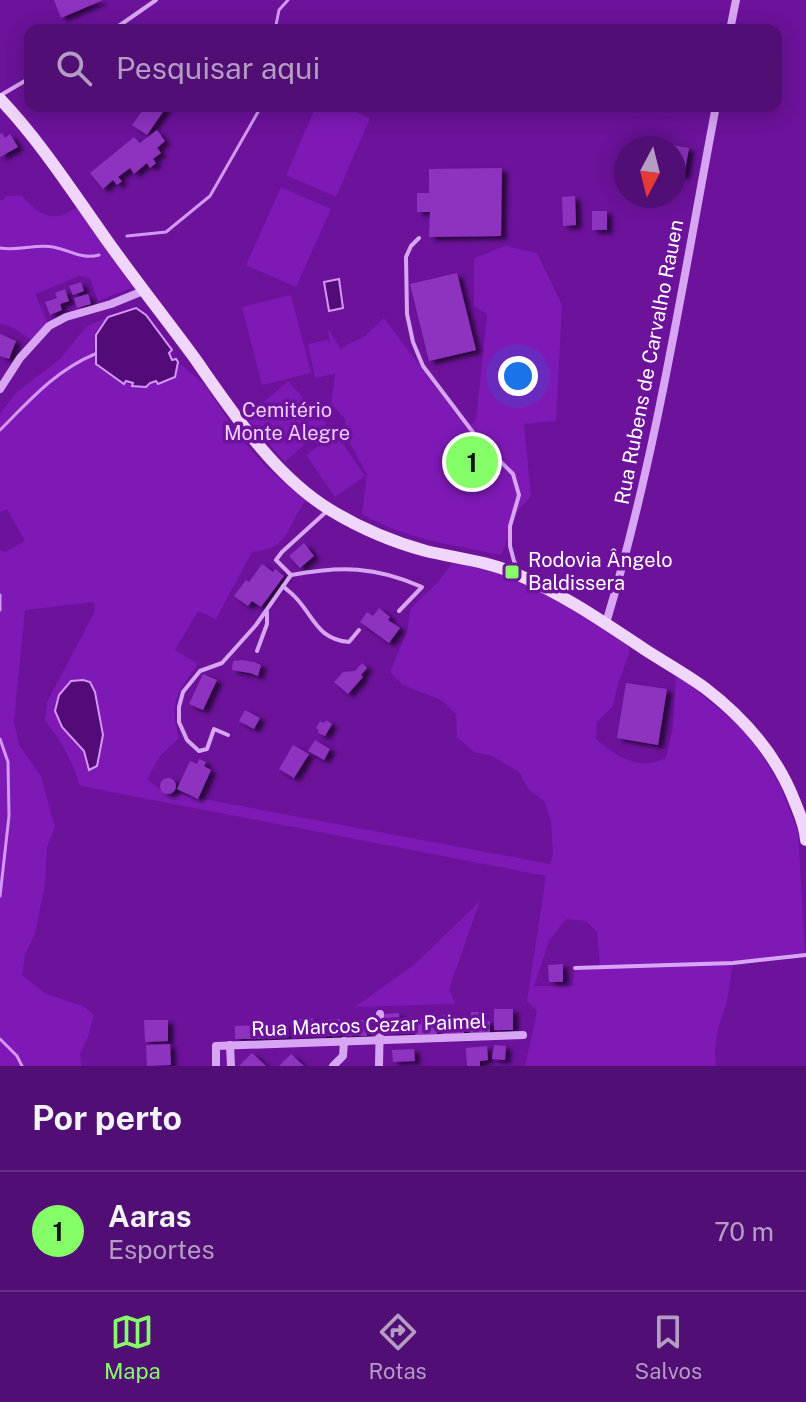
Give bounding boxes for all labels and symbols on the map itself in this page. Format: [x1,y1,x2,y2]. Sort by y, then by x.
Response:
north arrow [614,136,686,208]
street label: Rua Rubens de Carvalho Rauen [610,218,688,506]
your location [498,356,538,396]
park label: Cemitério Monte Alegre [224,398,350,445]
pin: 1 [446,432,498,492]
place label: Rodovia Ângelo Baldissera [528,548,673,595]
marker: Rodovia Ângelo Baldissera [503,563,521,581]
street label: Rua Marcos Cezar Paimel [251,1009,487,1041]

